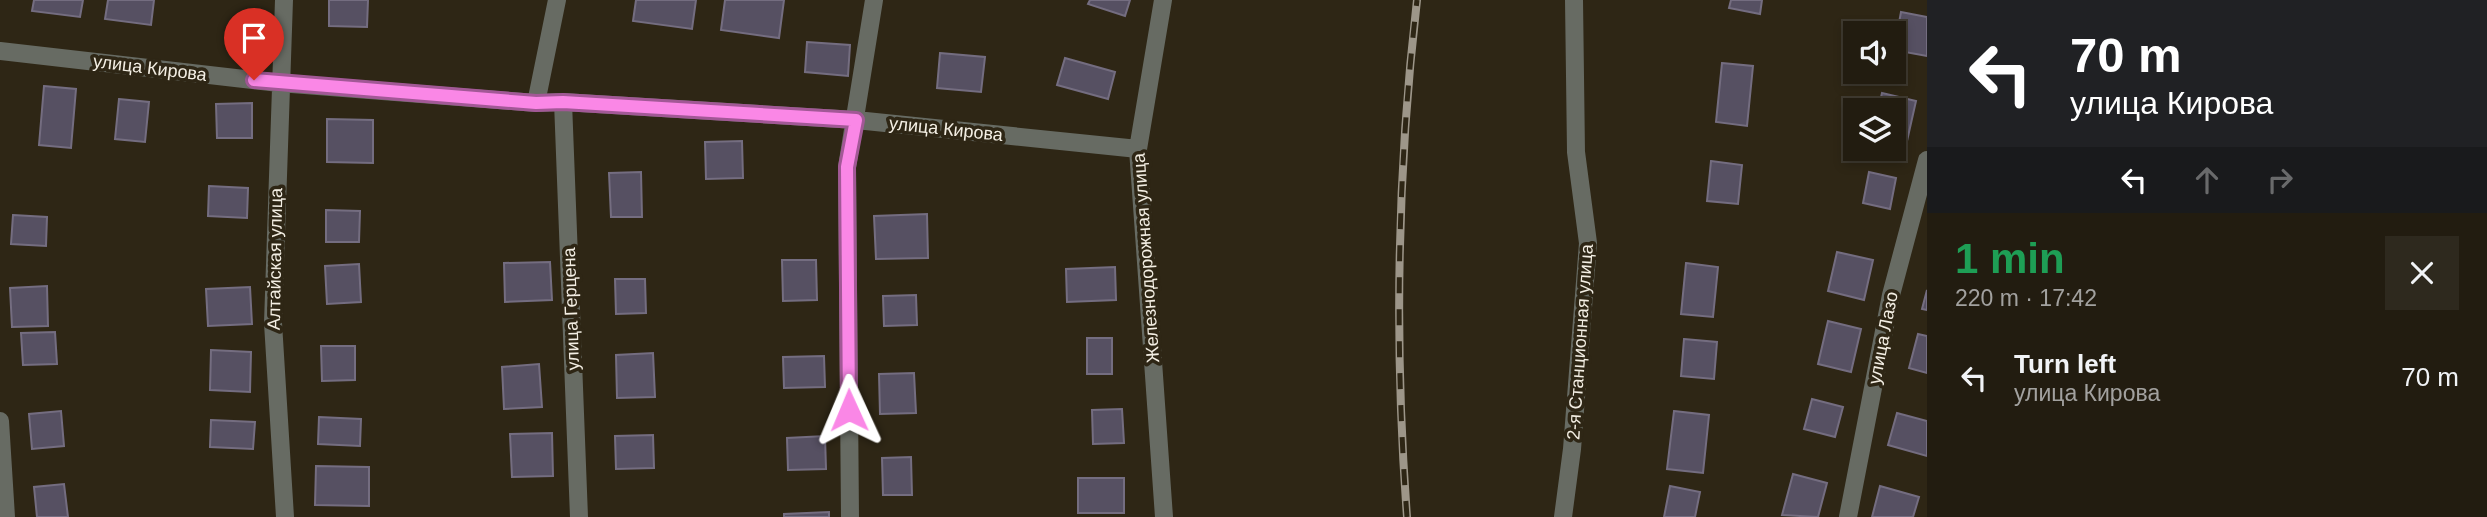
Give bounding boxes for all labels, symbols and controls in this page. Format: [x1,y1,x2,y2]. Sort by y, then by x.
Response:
pin [224,8,284,80]
icon: arrive [235,19,273,57]
map controls [1843,21,1906,161]
button: sound [1843,21,1906,84]
icon: left [1955,28,2046,119]
text: 70 m [2070,28,2182,82]
street label: улица Кирова [92,51,209,85]
text: улица Кирова [2070,85,2273,121]
button: layers [1843,98,1906,161]
street label: улица Кирова [888,113,1005,145]
street label: Железнодорожная улица [1129,151,1163,364]
icon: left [2115,161,2153,199]
icon: ahead [2188,161,2226,199]
icon: right [2261,161,2299,199]
street label: Алтайская улица [264,187,286,330]
text: 1 min [1955,235,2065,282]
button: close [2385,236,2459,310]
street label: 2-я Станционная улица [1563,242,1597,441]
street label: улица Герцена [559,246,583,371]
text: 220 m · 17:42 [1955,285,2097,311]
street label: улица Лазо [1864,290,1902,386]
text: Turn left [2014,349,2116,379]
icon: left [1955,359,1993,397]
text: 70 m [2401,362,2459,392]
position arrow [812,373,886,447]
text: улица Кирова [2014,380,2160,406]

